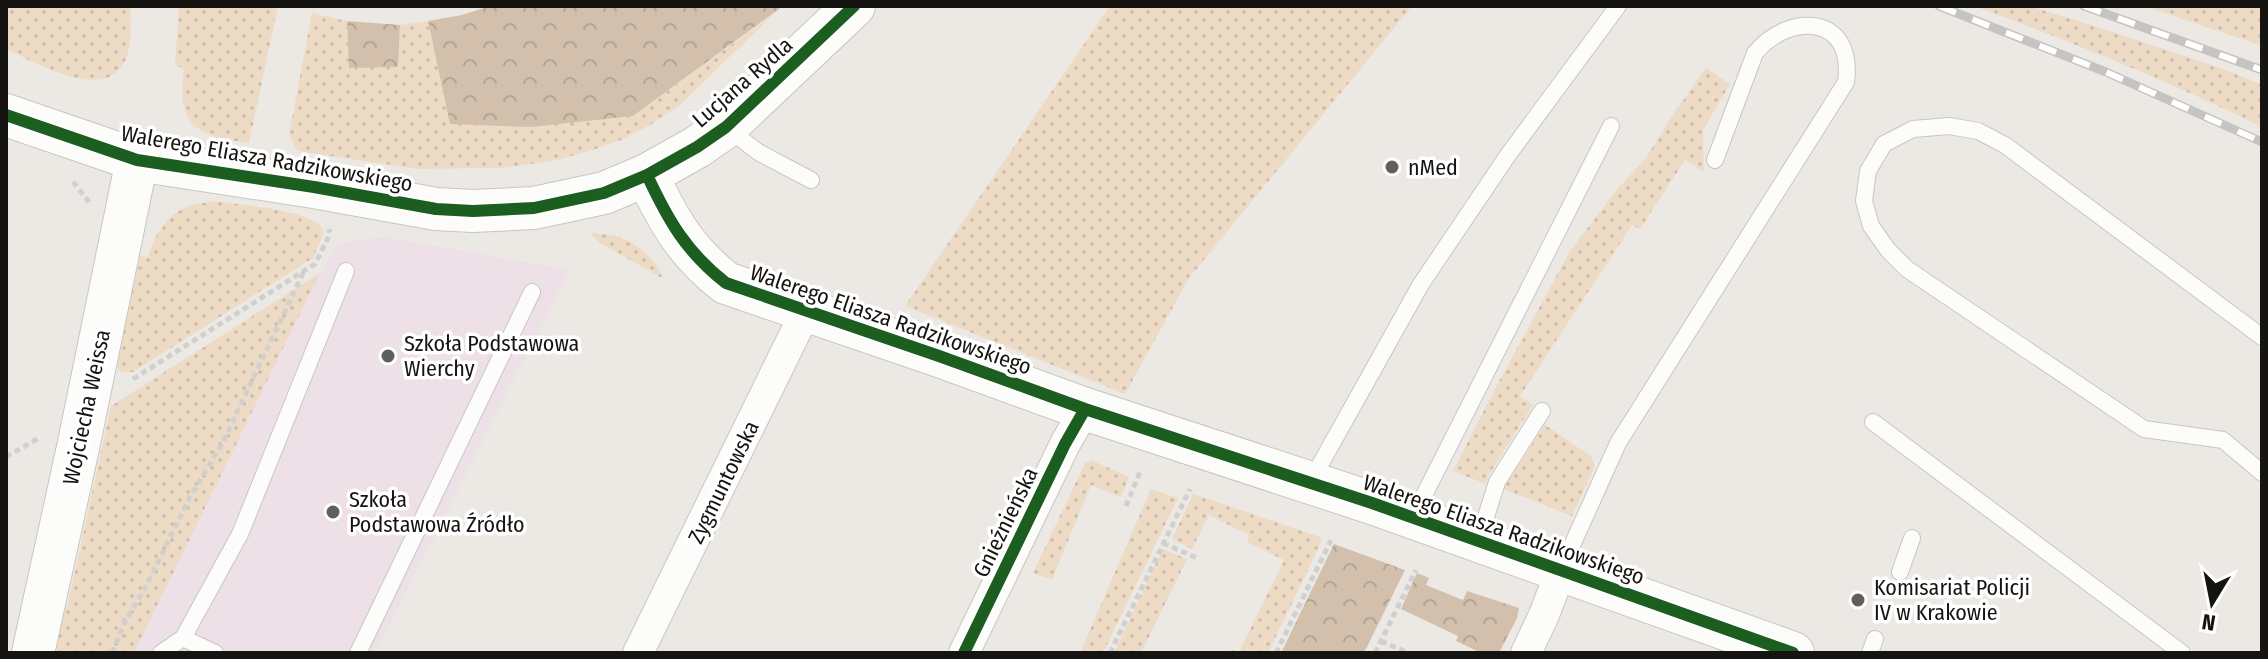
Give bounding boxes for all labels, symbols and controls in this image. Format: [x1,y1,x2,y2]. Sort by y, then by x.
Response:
street label: Lucjana Rydla [687,31,798,133]
street label: Walerego Eliasza Radzikowskiego [119,120,415,197]
place label: nMed [1408,154,1458,181]
marker: nMed [1383,158,1401,176]
street label: Walerego Eliasza Radzikowskiego [747,259,1035,380]
street label: Wojciecha Weissa [57,327,116,487]
place label: Szkoła Podstawowa Wierchy [404,330,579,382]
marker: Szkoła Podstawowa Wierchy [379,347,397,365]
street label: Zygmuntowska [682,416,765,548]
street label: Gnieźnieńska [967,463,1044,582]
street label: Walerego Eliasza Radzikowskiego [1360,469,1648,590]
place label: Szkoła Podstawowa Źródło [349,486,525,538]
marker: Szkoła Podstawowa Źródło [324,503,342,521]
north arrow [2172,563,2252,643]
place label: Komisariat Policji IV w Krakowie [1874,574,2030,626]
marker: Komisariat Policji IV w Krakowie [1849,591,1867,609]
text: N [2200,608,2217,637]

